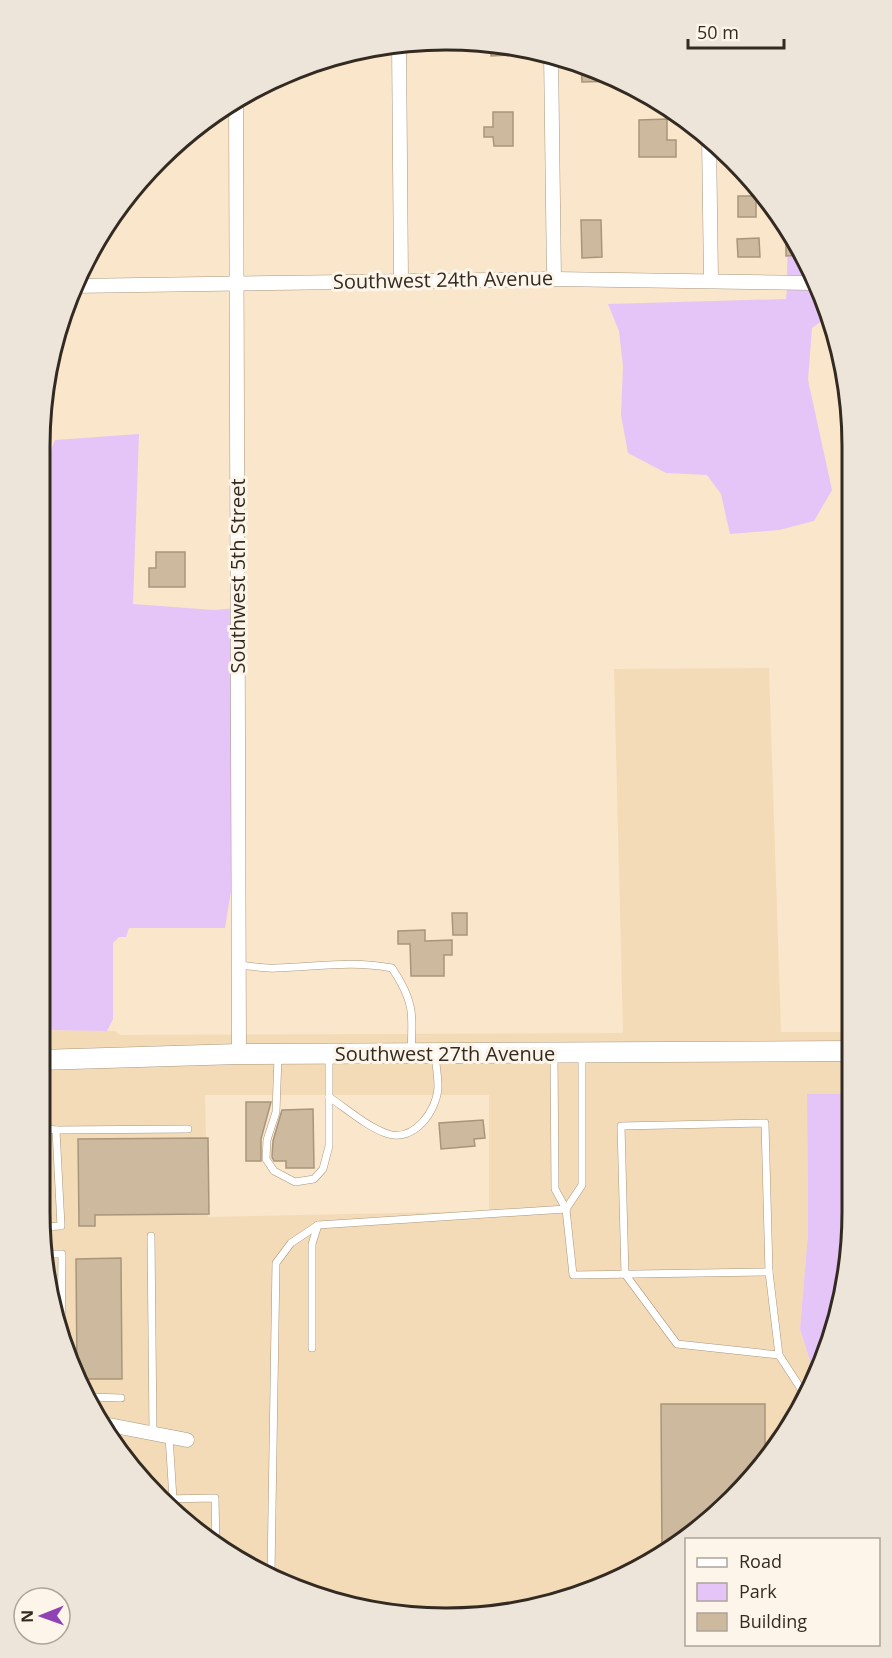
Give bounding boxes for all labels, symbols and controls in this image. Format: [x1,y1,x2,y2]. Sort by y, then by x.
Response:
scale bar [688,12,784,50]
text: 50 m [697,20,739,44]
street label: Southwest 24th Avenue [333,264,553,295]
street label: Southwest 5th Street [224,478,251,674]
street label: Southwest 27th Avenue [335,1040,555,1067]
legend [685,1538,880,1646]
text: Road [739,1549,782,1573]
text: Park [739,1579,777,1603]
north arrow [12,1586,72,1646]
text: Building [739,1609,807,1633]
text: N [16,1610,38,1623]

